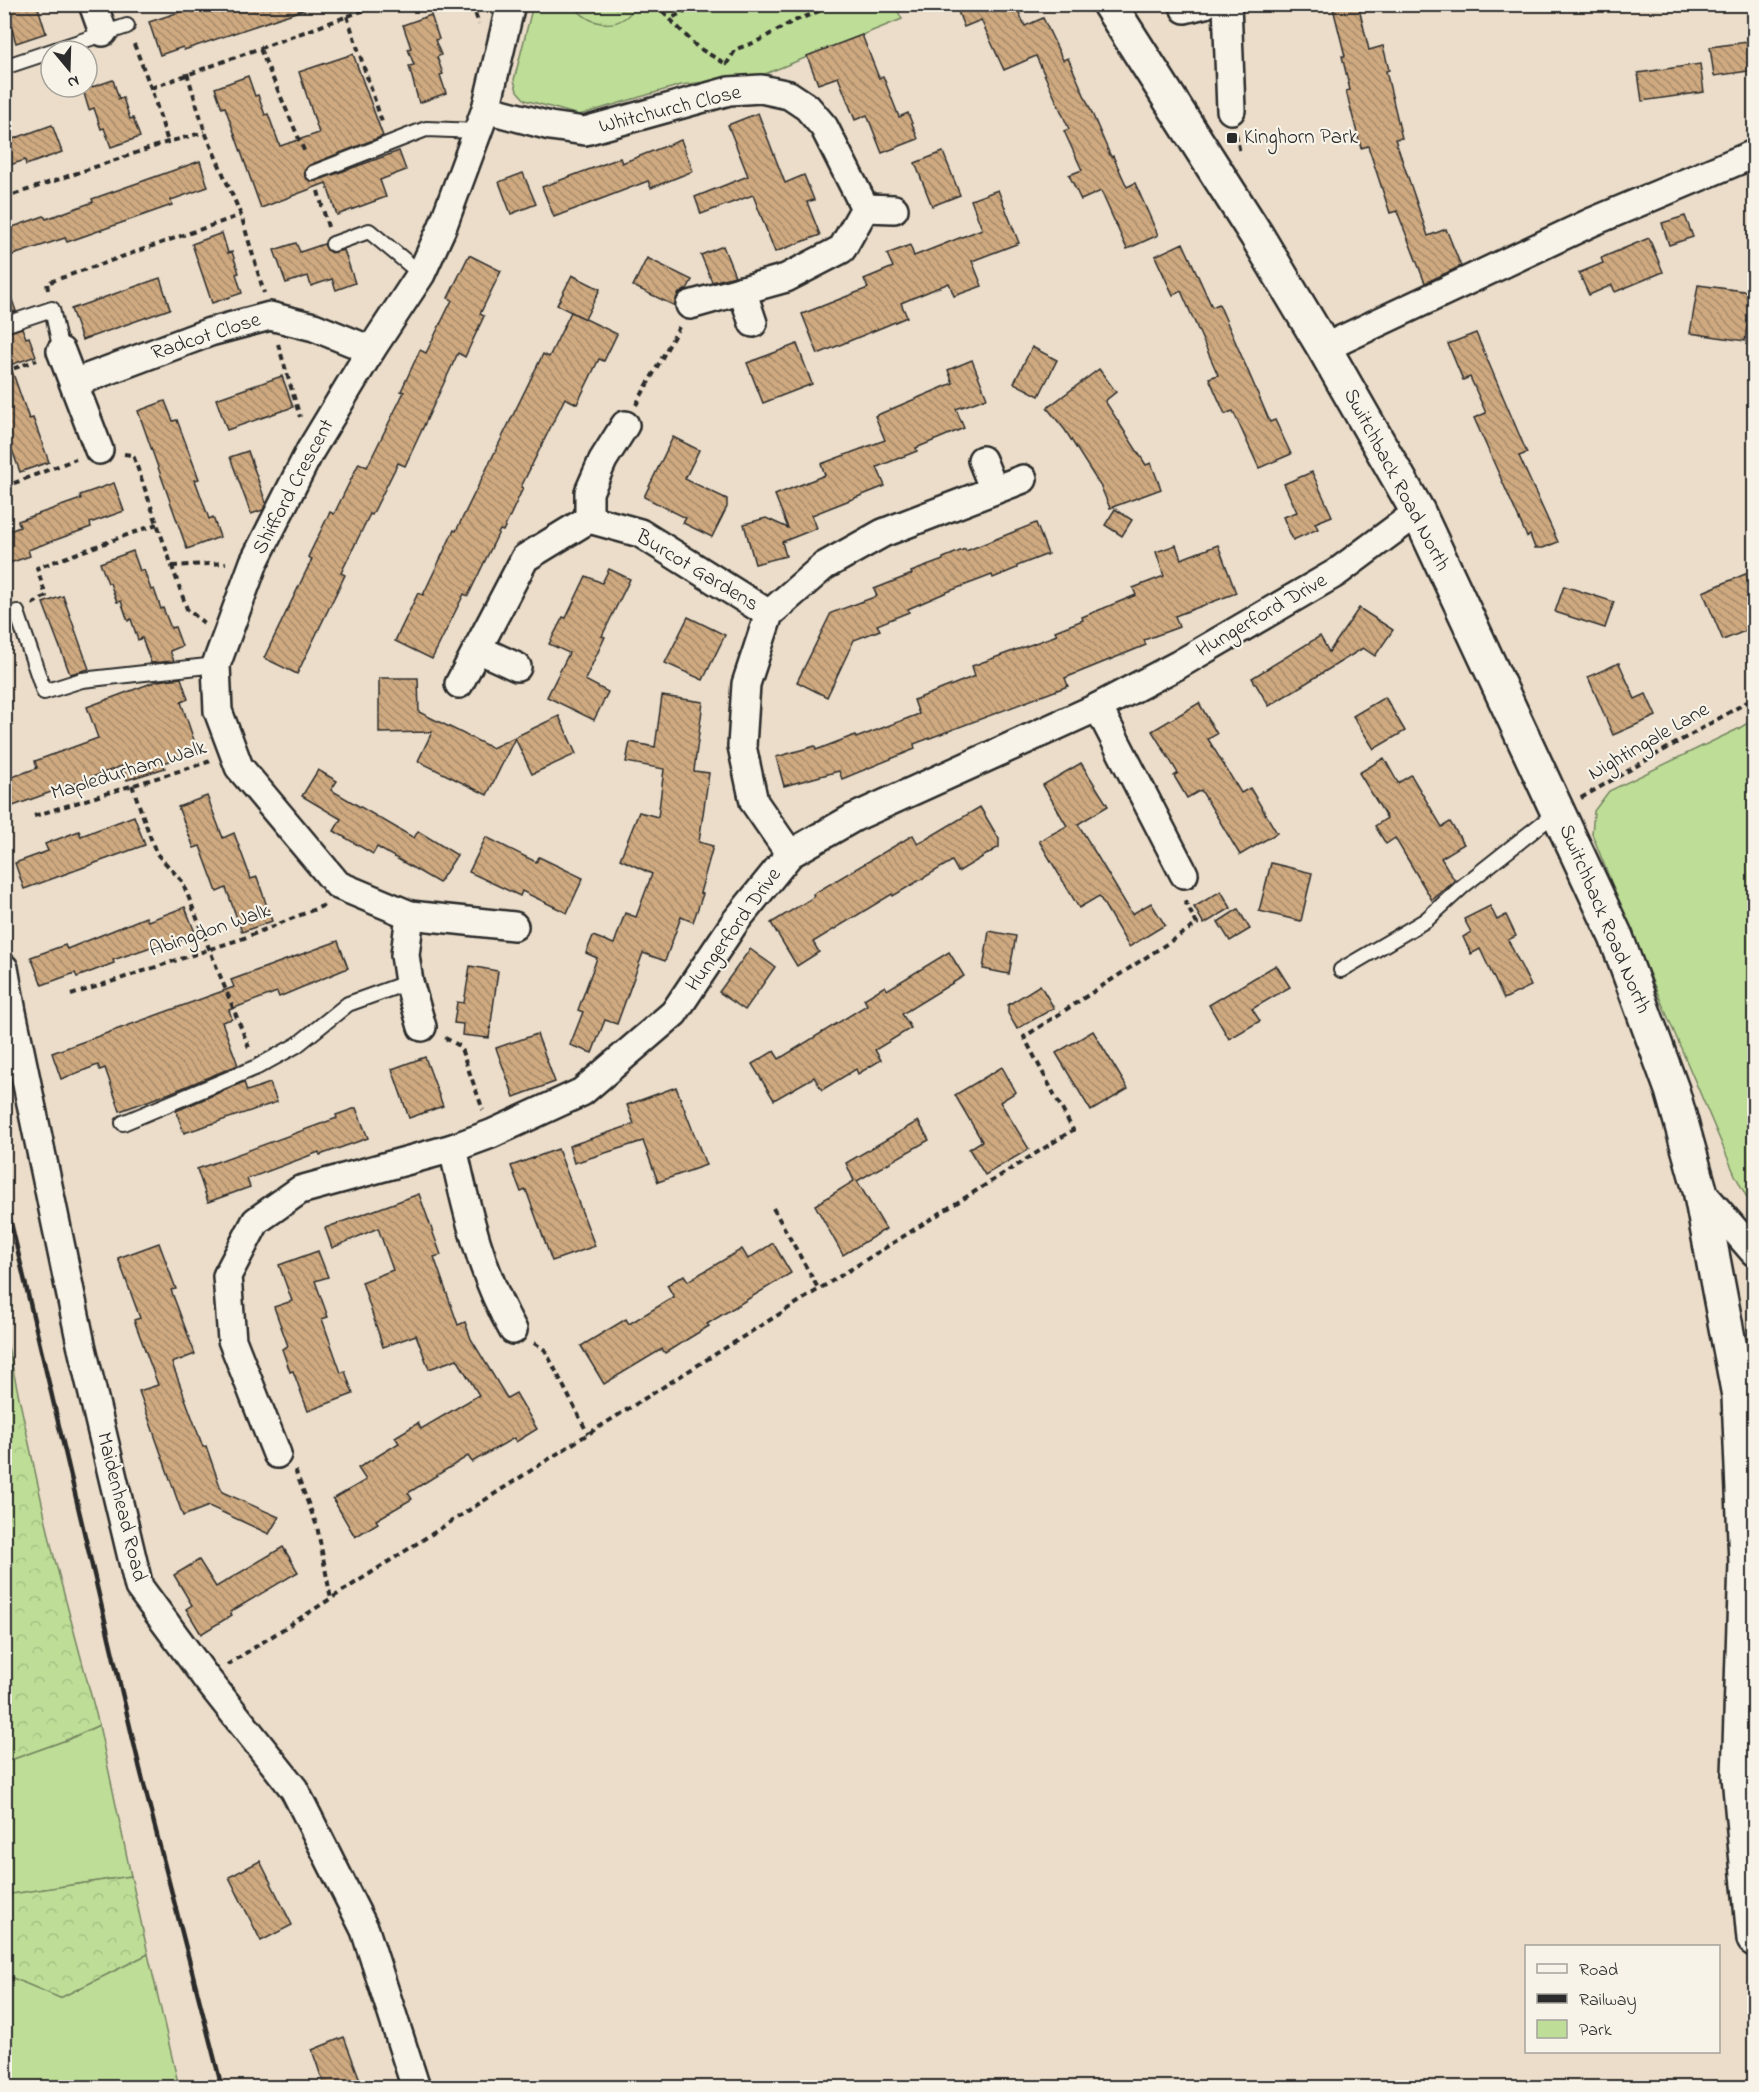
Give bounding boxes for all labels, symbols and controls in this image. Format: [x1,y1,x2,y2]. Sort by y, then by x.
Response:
north arrow [39,39,99,99]
text: N [64,68,82,94]
street label: Whitchurch Close [596,78,745,142]
place label: Kinghorn Park [1244,123,1359,155]
marker: Kinghorn Park [1225,131,1239,145]
street label: Radcot Close [147,305,265,369]
street label: Switchback Road North [1335,383,1457,577]
street label: Shifford Crescent [246,414,342,560]
street label: Burcot Gardens [629,522,764,620]
street label: Hungerford Drive [1191,566,1335,667]
street label: Nightingale Lane [1583,695,1717,791]
street label: Mapledurham Walk [47,733,211,809]
street label: Switchback Road North [1551,820,1657,1018]
street label: Hungerford Drive [679,861,791,999]
street label: Abingdon Walk [145,896,276,968]
street label: Maidenhead Road [88,1429,154,1585]
legend [1525,1945,1720,2053]
text: Road [1579,1958,1618,1984]
text: Railway [1579,1988,1636,2014]
text: Park [1579,2018,1612,2044]

